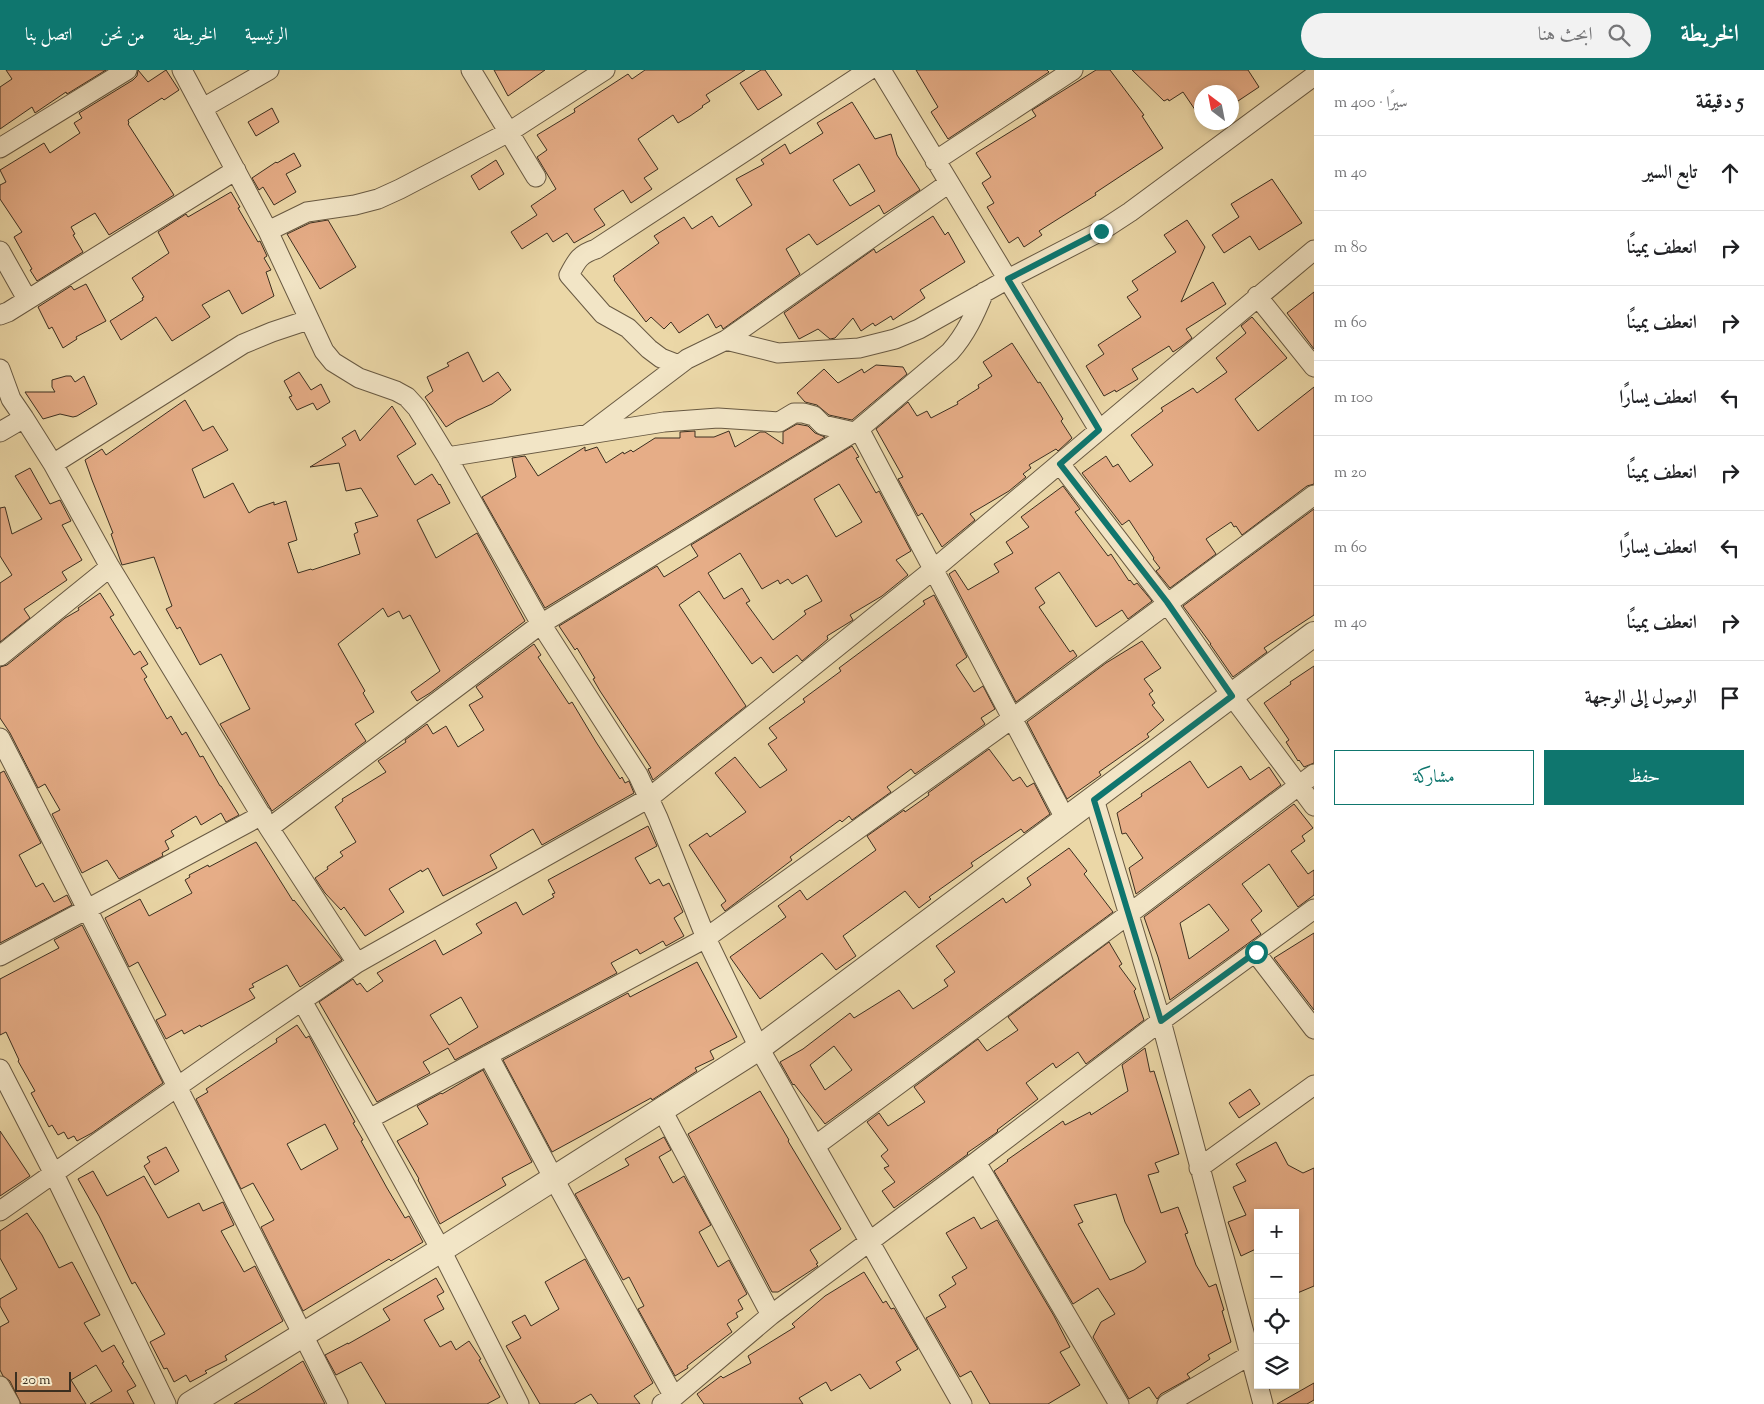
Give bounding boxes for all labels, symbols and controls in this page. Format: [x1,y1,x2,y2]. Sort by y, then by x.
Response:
search box [1301,13,1651,58]
text: الخريطة [1681,18,1739,52]
icon: search [1605,21,1633,49]
text: ابحث هنا [1538,22,1593,49]
text: اتصل بنا [25,23,72,49]
text: من نحن [100,23,145,49]
text: الخريطة [173,23,217,49]
text: الرئيسية [245,23,288,49]
north arrow [1194,85,1239,130]
text: 5 دقيقة [1696,88,1744,118]
text: سيرًا · 400 m [1334,92,1408,115]
icon: ahead [1716,159,1744,187]
text: تابع السير [1643,160,1697,187]
text: 40 m [1334,162,1367,185]
route end [1090,220,1113,243]
icon: right [1716,234,1744,262]
text: انعطف يمينًا [1627,235,1697,262]
text: 80 m [1334,237,1367,260]
icon: right [1716,309,1744,337]
text: انعطف يمينًا [1627,310,1697,337]
text: 60 m [1334,312,1367,335]
icon: left [1716,384,1744,412]
text: انعطف يسارًا [1619,385,1697,412]
text: 100 m [1334,387,1373,410]
icon: right [1716,459,1744,487]
text: انعطف يمينًا [1627,460,1697,487]
text: 20 m [1334,462,1367,485]
icon: left [1716,534,1744,562]
text: انعطف يسارًا [1619,535,1697,562]
text: 60 m [1334,537,1367,560]
icon: right [1716,609,1744,637]
text: انعطف يمينًا [1627,610,1697,637]
text: 40 m [1334,612,1367,635]
icon: arrive [1716,684,1744,712]
text: الوصول إلى الوجهة [1585,685,1697,712]
button: مشاركة [1334,750,1534,805]
button: حفظ [1544,750,1744,805]
route start [1245,941,1268,964]
map controls [1254,1209,1299,1389]
button: + [1254,1209,1299,1254]
button: − [1254,1254,1299,1299]
button: locate [1254,1299,1299,1344]
button: layers [1254,1344,1299,1389]
scale bar [15,1369,71,1392]
text: 20 m [22,1371,51,1391]

